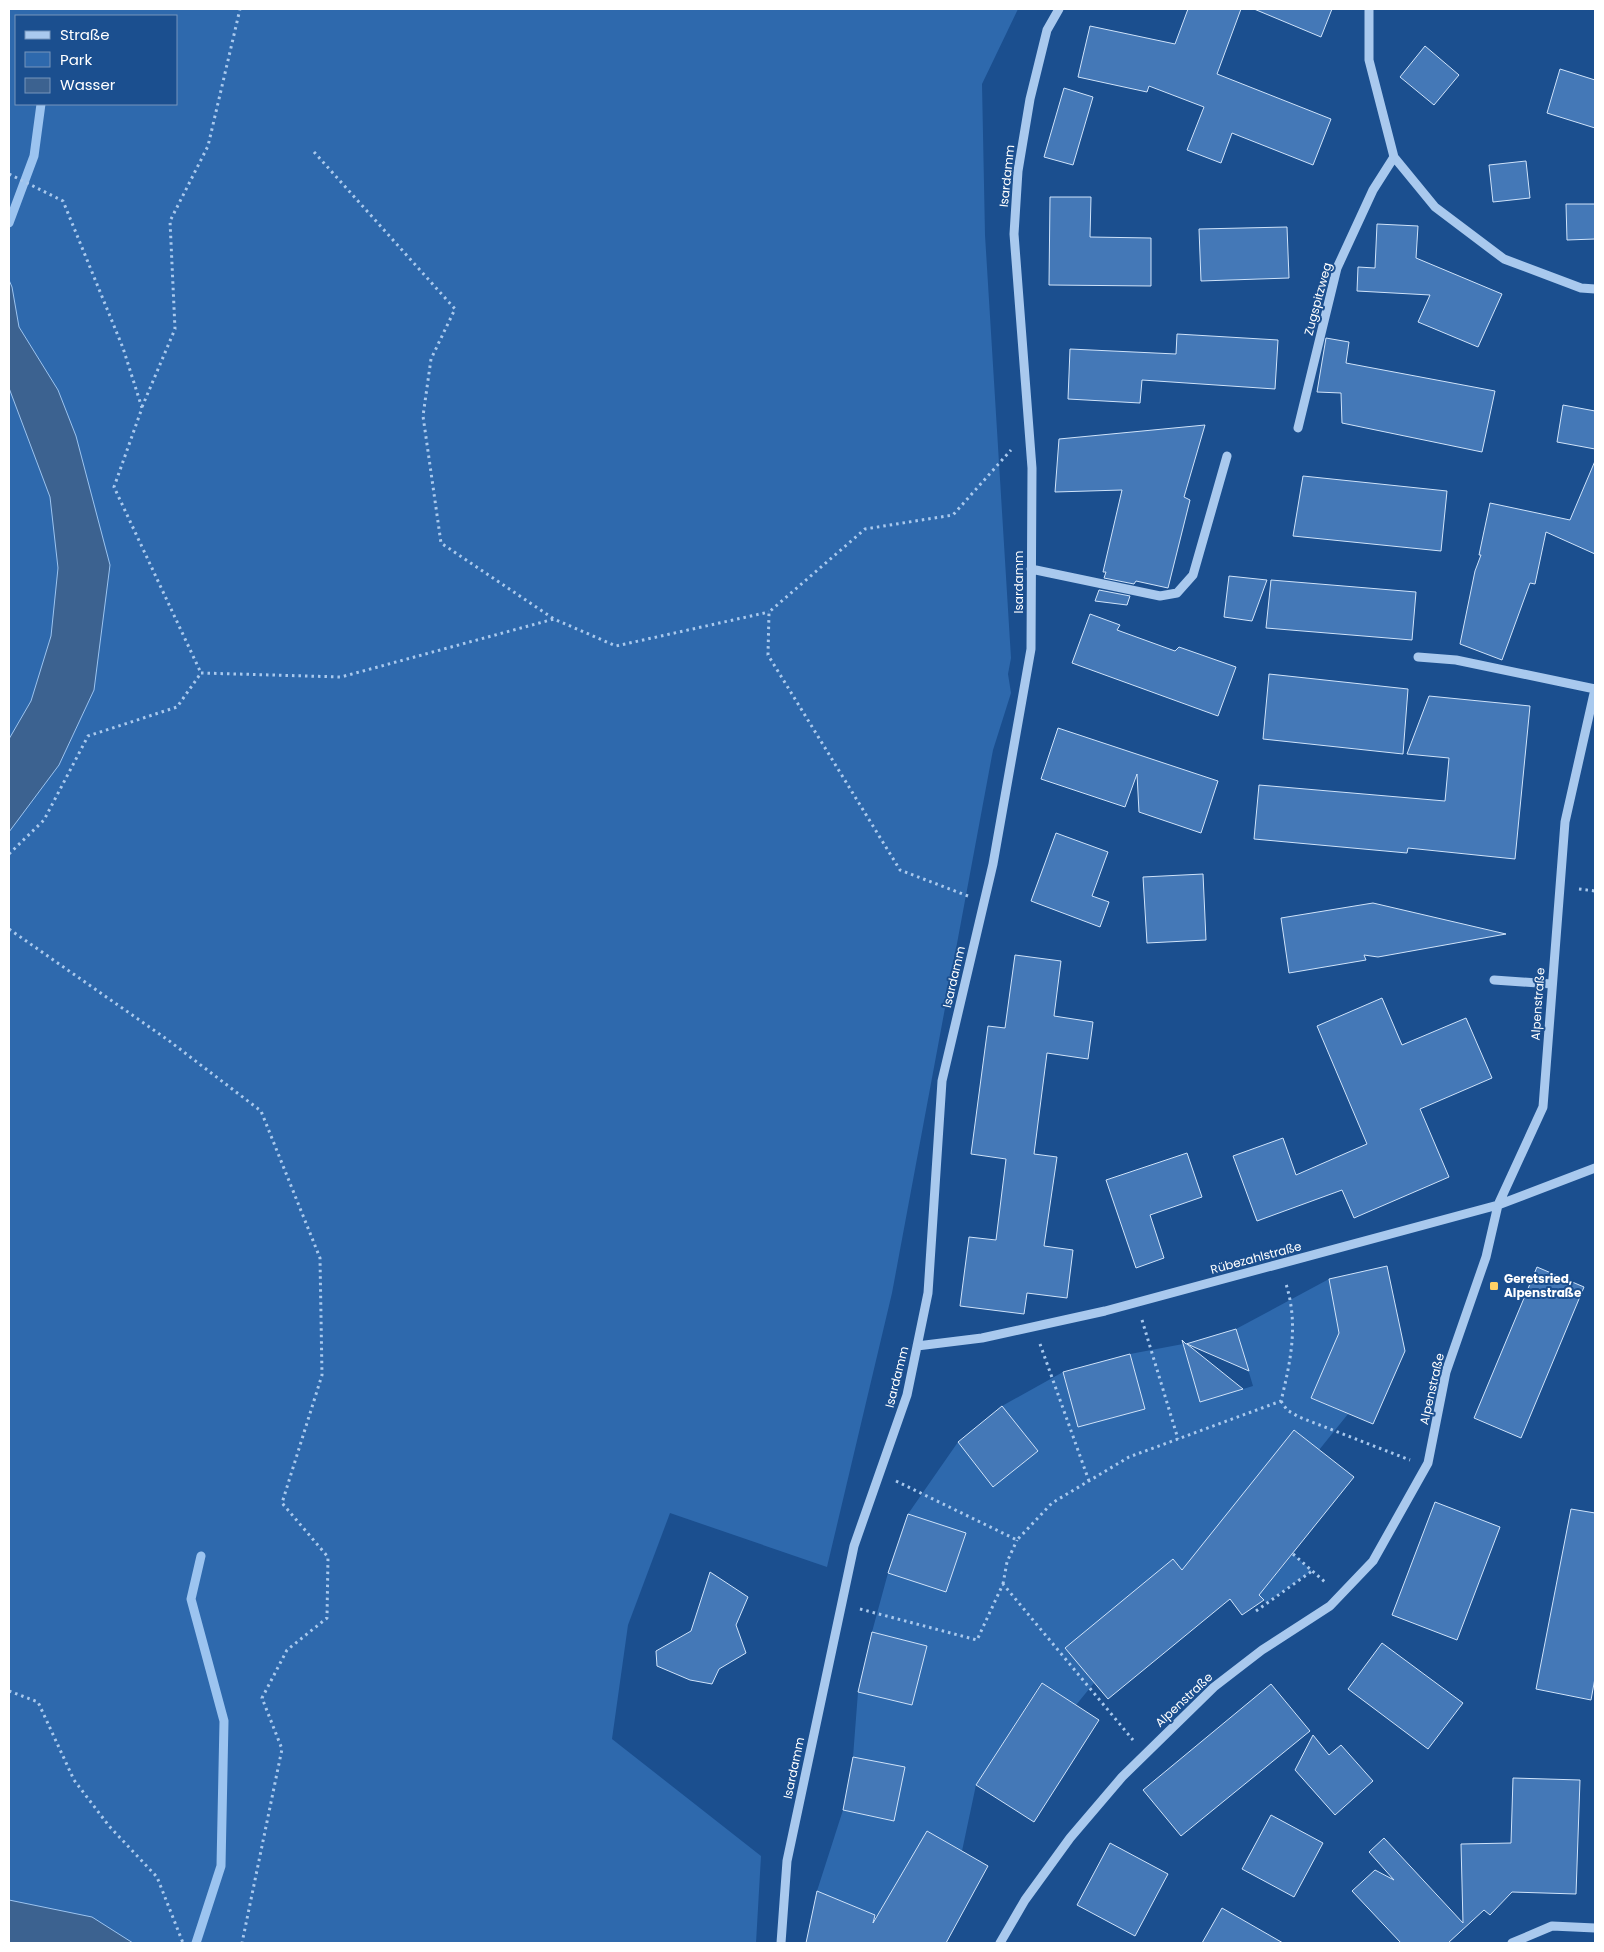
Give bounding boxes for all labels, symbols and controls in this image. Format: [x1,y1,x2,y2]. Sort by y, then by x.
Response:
legend [15,15,178,105]
text: Straße [60,24,110,45]
text: Park [60,49,92,70]
text: Wasser [60,74,116,95]
street label: Isardamm [995,144,1018,208]
street label: Zugspitzweg [1300,261,1335,337]
street label: Isardamm [1010,551,1027,613]
street label: Isardamm [938,944,969,1009]
street label: Alpenstraße [1526,967,1549,1041]
street label: Rübezahlstraße [1208,1237,1303,1278]
place label: Geretsried, Alpenstraße [1504,1270,1582,1301]
marker: Geretsried, Alpenstraße [1488,1280,1500,1292]
street label: Isardamm [881,1344,912,1409]
street label: Alpenstraße [1415,1351,1448,1426]
street label: Alpenstraße [1151,1668,1216,1731]
street label: Isardamm [779,1735,808,1800]

